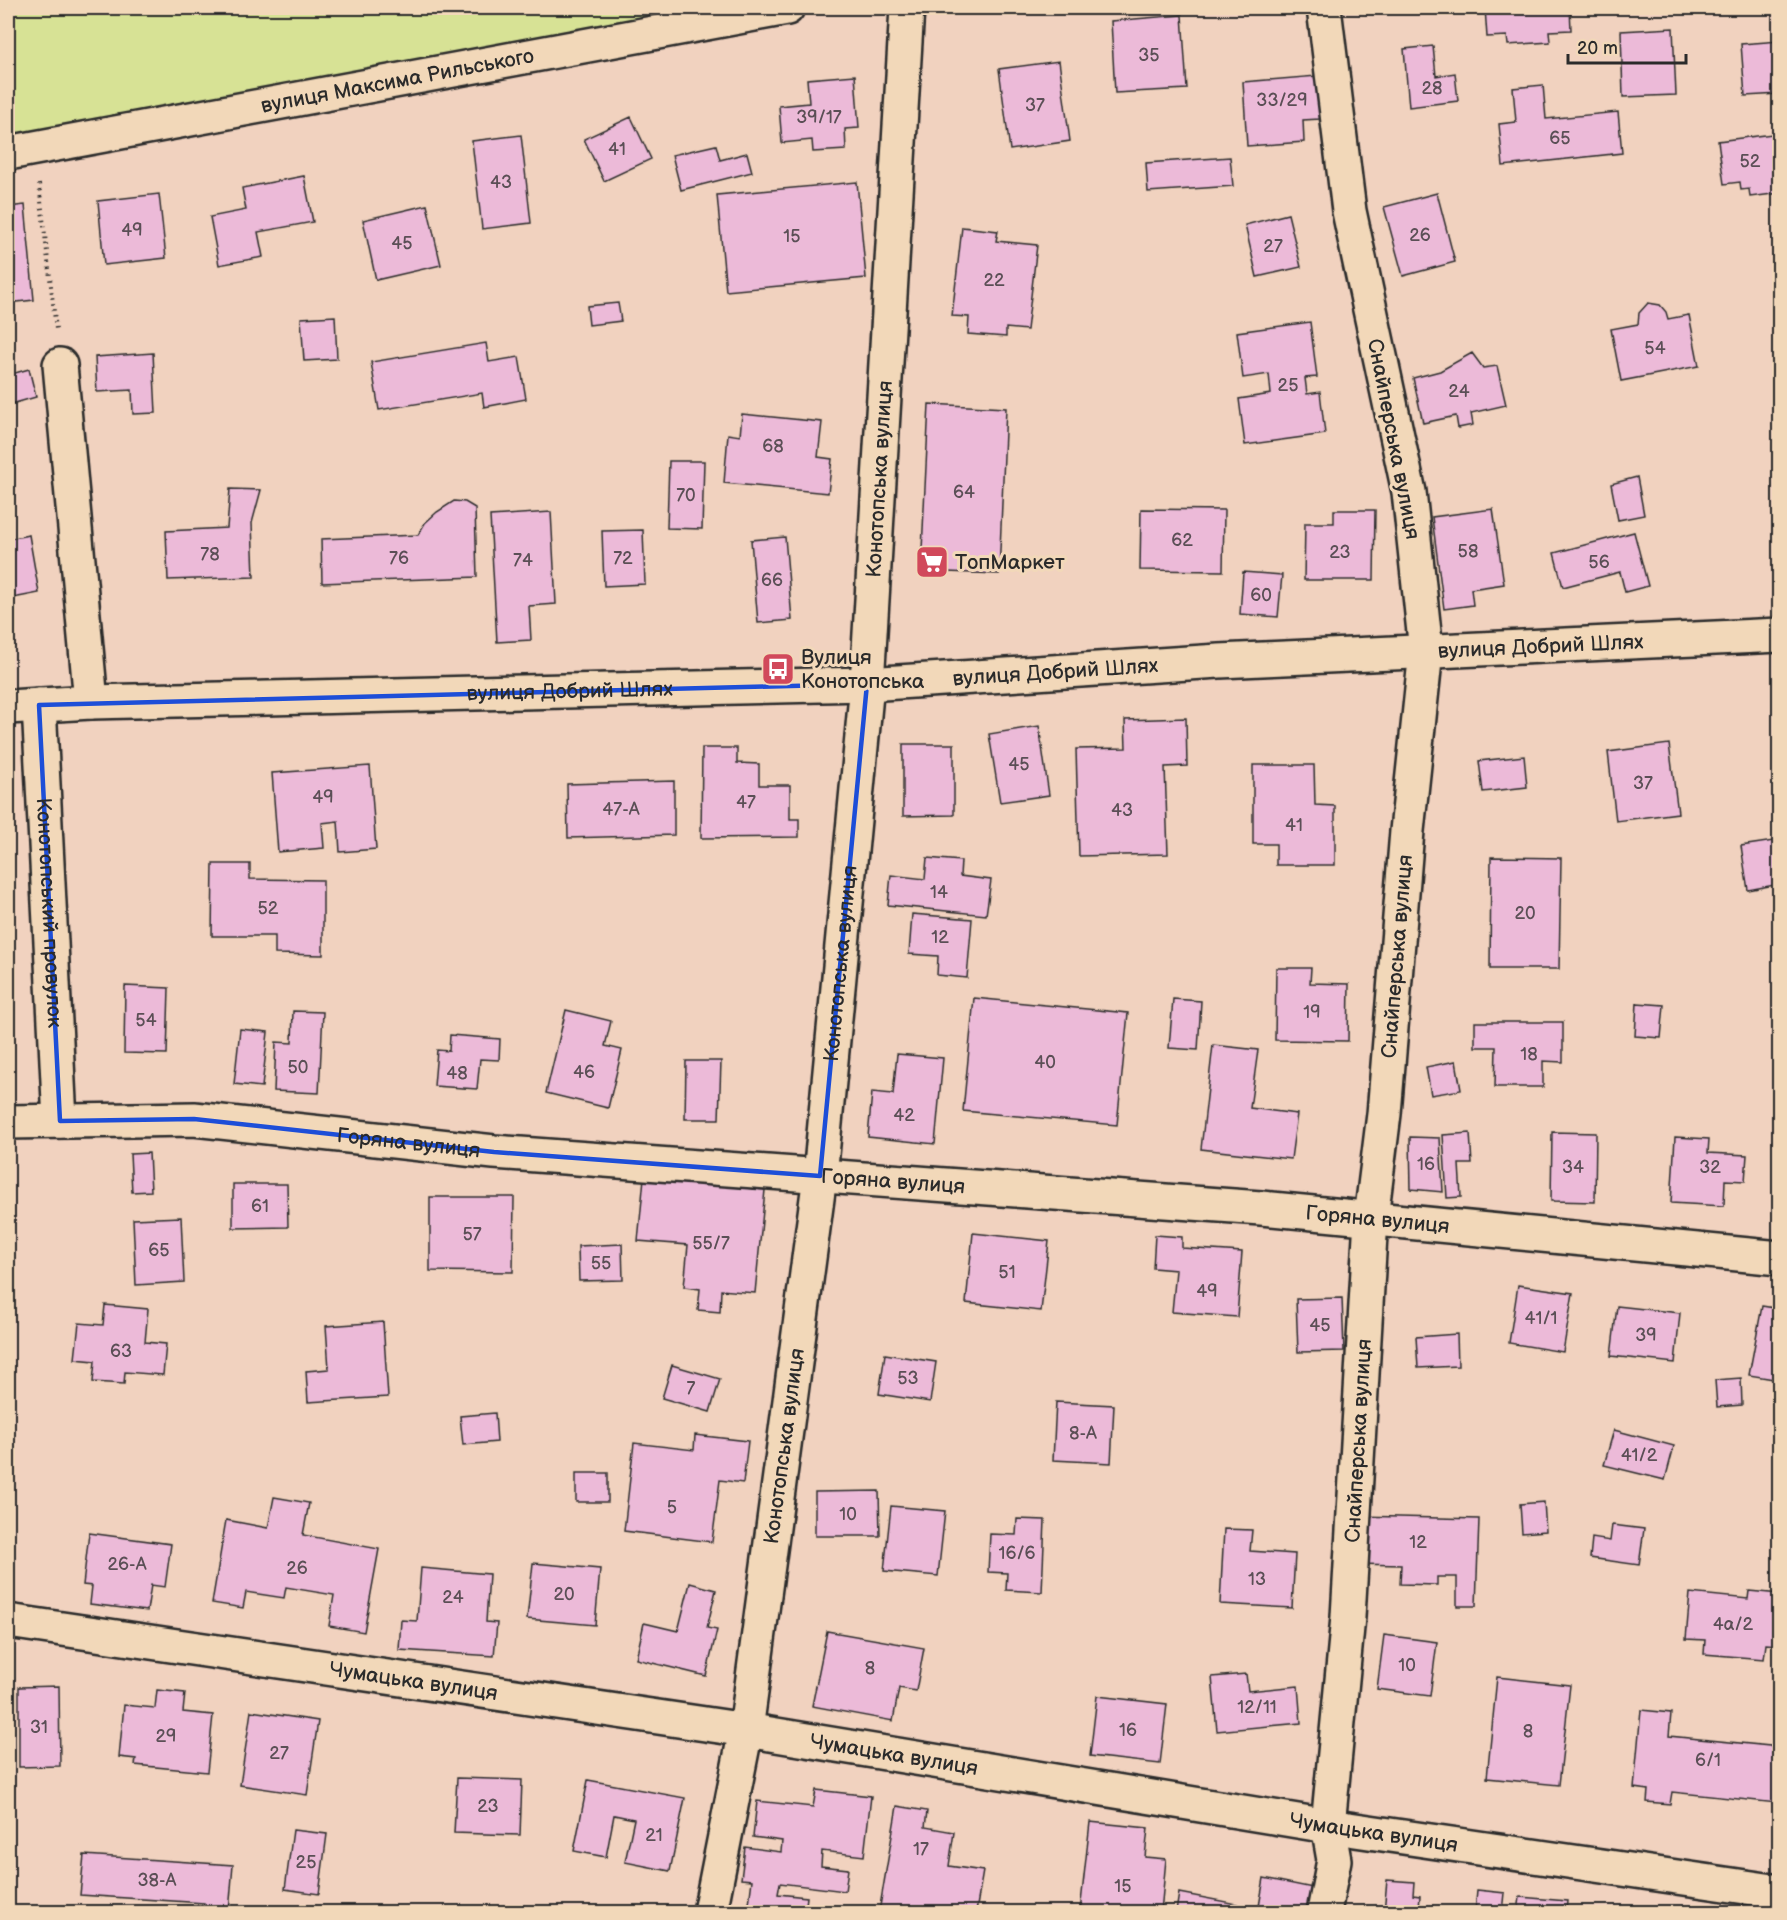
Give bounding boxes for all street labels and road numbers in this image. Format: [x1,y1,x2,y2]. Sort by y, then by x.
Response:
street label: вулиця Максима Рильського [259,43,536,119]
street label: Снайперська вулиця [1362,337,1425,542]
street label: Конотопська вулиця [861,380,898,578]
street label: вулиця Добрий Шлях [1437,629,1645,664]
street label: вулиця Добрий Шлях [952,653,1159,691]
street label: вулиця Добрий Шлях [466,676,674,706]
street label: Конотопський провулок [31,797,67,1029]
street label: Снайперська вулиця [1377,854,1418,1059]
street label: Конотопська вулиця [819,864,863,1063]
street label: Горяна вулиця [335,1123,482,1163]
street label: Горяна вулиця [820,1164,966,1199]
street label: Горяна вулиця [1304,1200,1451,1239]
street label: Снайперська вулиця [1340,1338,1377,1543]
street label: Конотопська вулиця [759,1347,810,1546]
street label: Чумацька вулиця [328,1657,499,1706]
street label: Чумацька вулиця [808,1729,980,1781]
street label: Чумацька вулиця [1288,1808,1459,1858]

